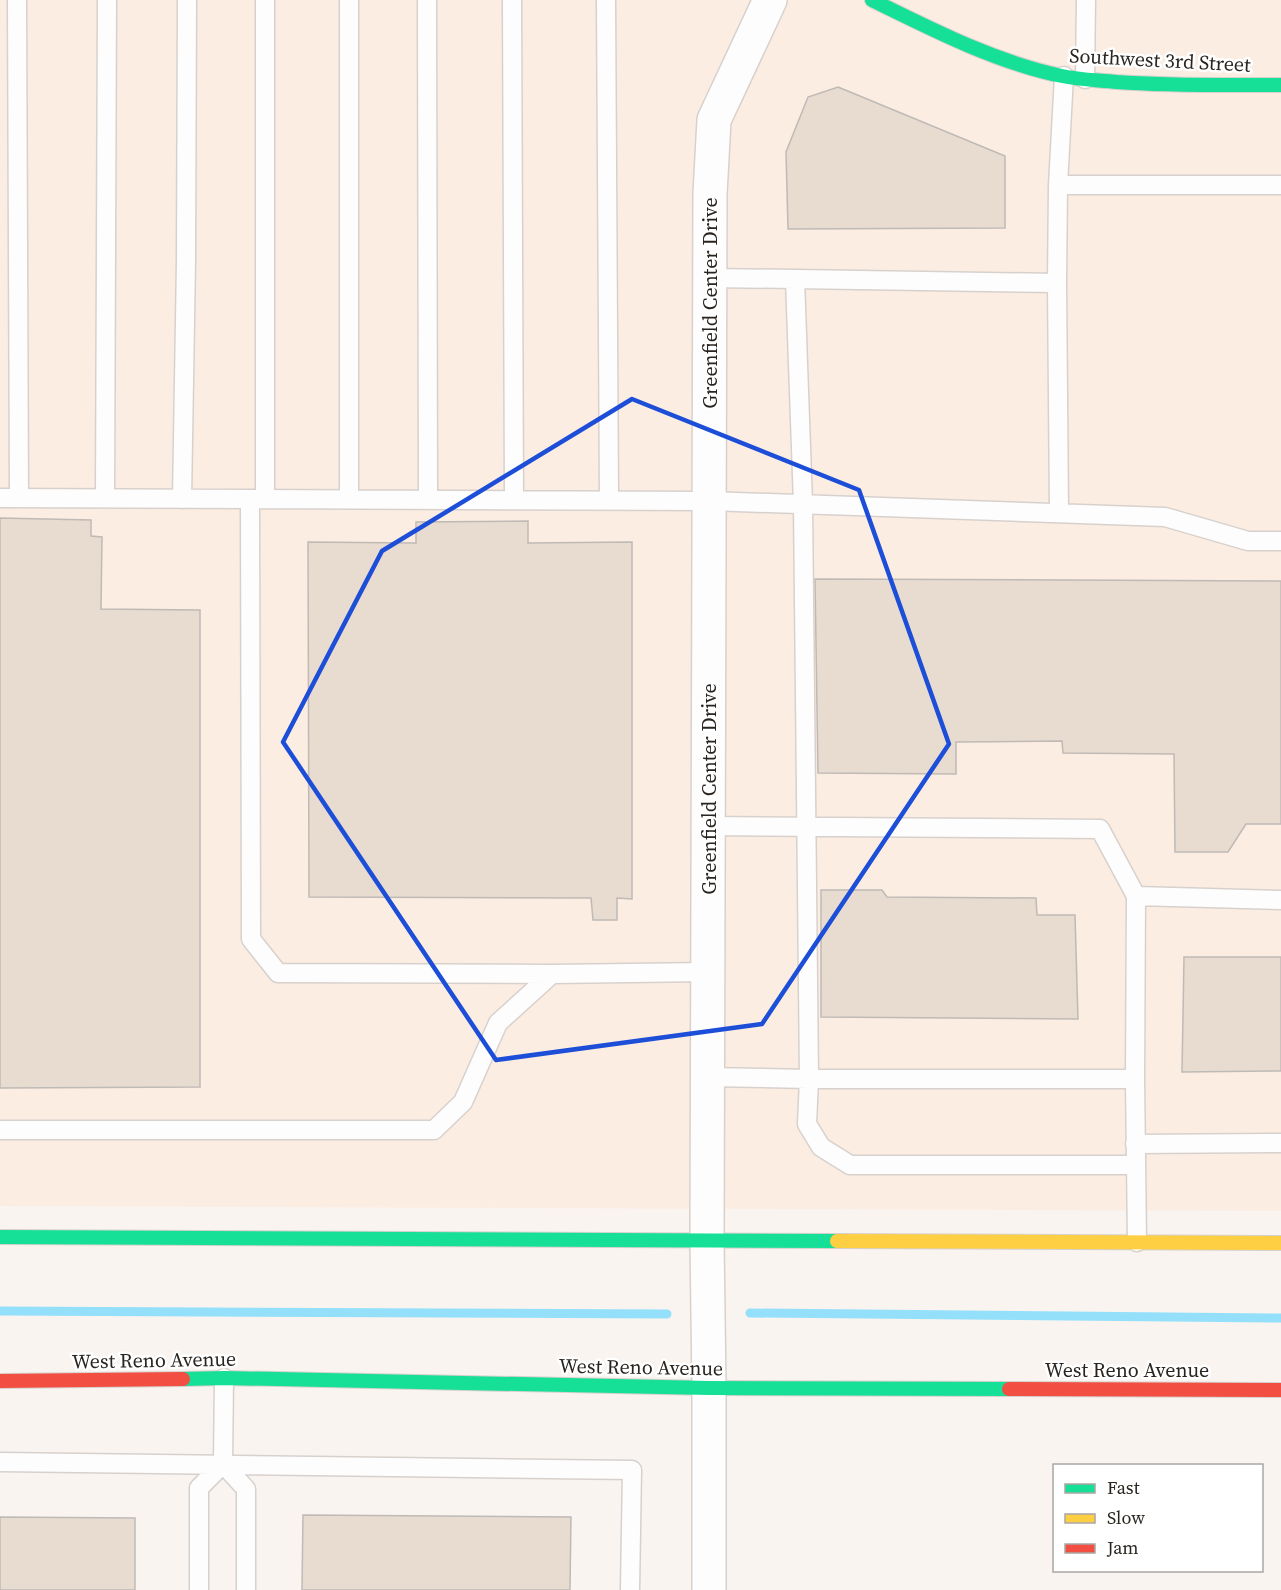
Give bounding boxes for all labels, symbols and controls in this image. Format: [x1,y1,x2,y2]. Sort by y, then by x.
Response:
street label: Southwest 3rd Street [1069,41,1252,79]
street label: Greenfield Center Drive [696,197,724,409]
street label: Greenfield Center Drive [695,683,723,895]
street label: West Reno Avenue [72,1345,236,1375]
street label: West Reno Avenue [559,1352,723,1382]
street label: West Reno Avenue [1045,1356,1209,1384]
legend [1053,1464,1263,1572]
text: Fast [1107,1475,1140,1500]
text: Slow [1107,1505,1145,1530]
text: Jam [1106,1535,1139,1560]

